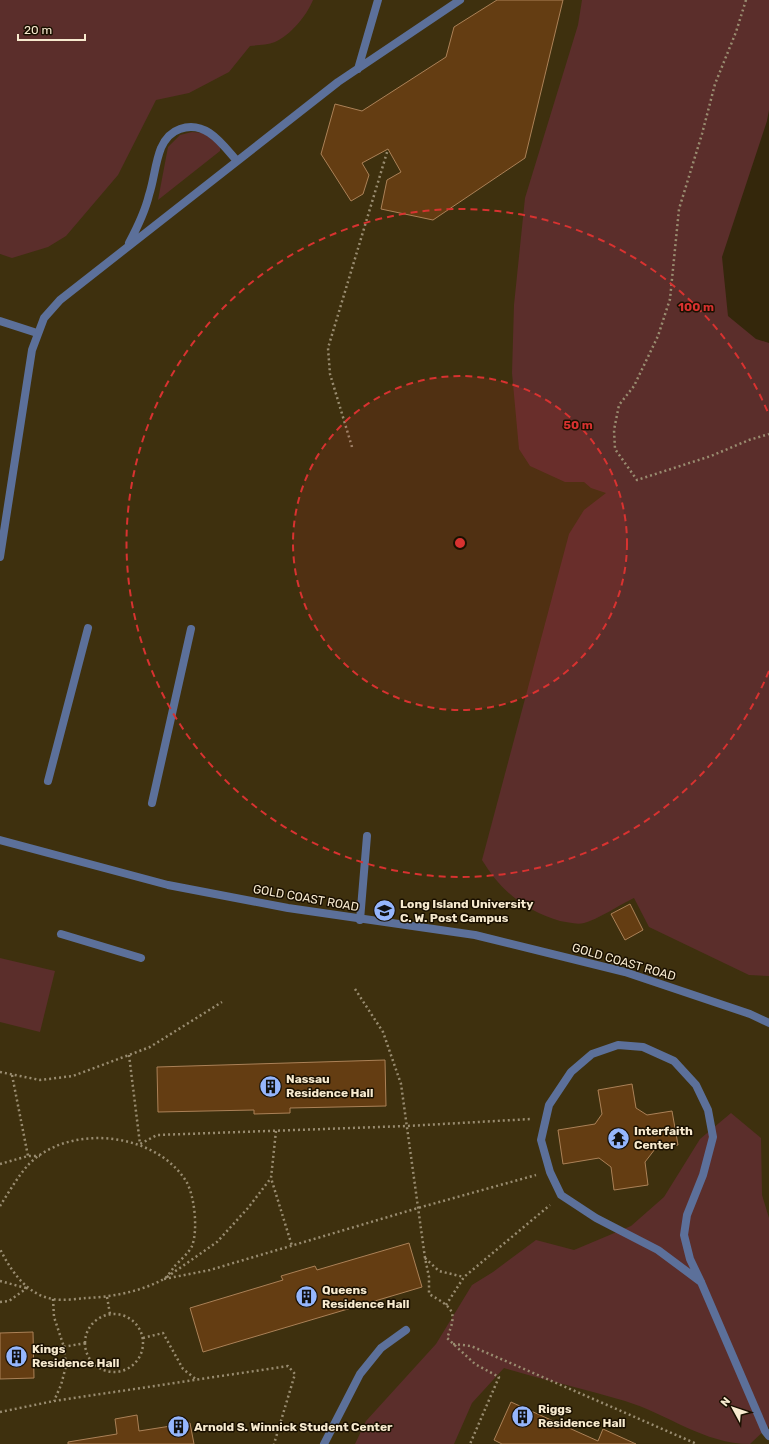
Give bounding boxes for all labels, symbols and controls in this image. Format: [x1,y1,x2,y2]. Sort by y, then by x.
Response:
scale bar [18,16,85,42]
text: 20 m [24,23,52,37]
text: 100 m [678,300,714,314]
text: 50 m [563,418,593,432]
centre of rings [453,536,467,550]
street label: GOLD COAST ROAD [252,882,360,914]
place label: Long Island University C. W. Post Campus [400,897,533,925]
school or university icon: Long Island University C. W. Post Campus [371,898,397,924]
street label: GOLD COAST ROAD [571,940,677,984]
place label: Nassau Residence Hall [286,1072,373,1100]
building icon: Nassau Residence Hall [258,1073,284,1099]
place label: Interfaith Center [634,1124,693,1152]
temple icon: Interfaith Center [605,1125,631,1151]
place label: Queens Residence Hall [322,1283,409,1311]
building icon: Queens Residence Hall [293,1284,319,1310]
place label: Kings Residence Hall [32,1342,119,1370]
building icon: Kings Residence Hall [4,1343,30,1369]
north arrow [713,1388,753,1428]
text: N [718,1395,733,1409]
place label: Riggs Residence Hall [538,1402,625,1430]
building icon: Riggs Residence Hall [510,1403,536,1429]
building icon: Arnold S. Winnick Student Center [165,1414,191,1440]
place label: Arnold S. Winnick Student Center [194,1420,393,1434]

